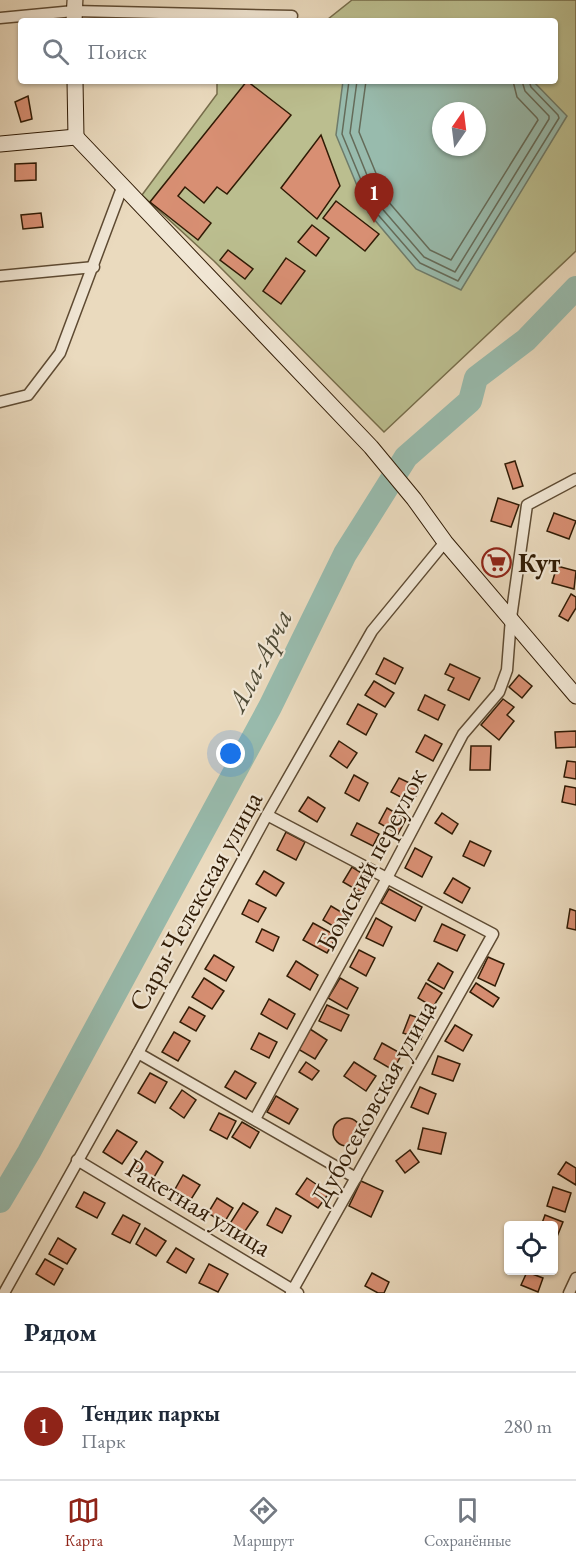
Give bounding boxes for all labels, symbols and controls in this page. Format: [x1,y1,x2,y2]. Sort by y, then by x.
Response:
search box [18,18,558,84]
icon: search [39,35,72,68]
text: Поиск [87,37,147,66]
north arrow [432,102,486,156]
pin: 1 [354,174,394,223]
place label: Кут [518,545,561,580]
supermarket icon: Кут [481,546,513,578]
water label: Ала-Арча [217,603,300,719]
your location [216,739,245,768]
street label: Бомский переулок [308,761,434,957]
street label: Сары-Челекская улица [120,785,270,1017]
street label: Дубосековская улица [302,993,444,1211]
street label: Ракетная улица [120,1150,278,1264]
map controls [504,1221,558,1275]
button: locate [504,1221,558,1275]
text: Рядом [24,1315,97,1349]
text: Тендик паркы [81,1399,220,1428]
text: 1 [38,1413,49,1439]
text: 280 m [504,1413,552,1439]
text: Парк [81,1428,125,1454]
tab: Карта [65,1494,103,1551]
tab: Маршрут [233,1494,294,1551]
tab: Сохранённые [424,1494,511,1551]

